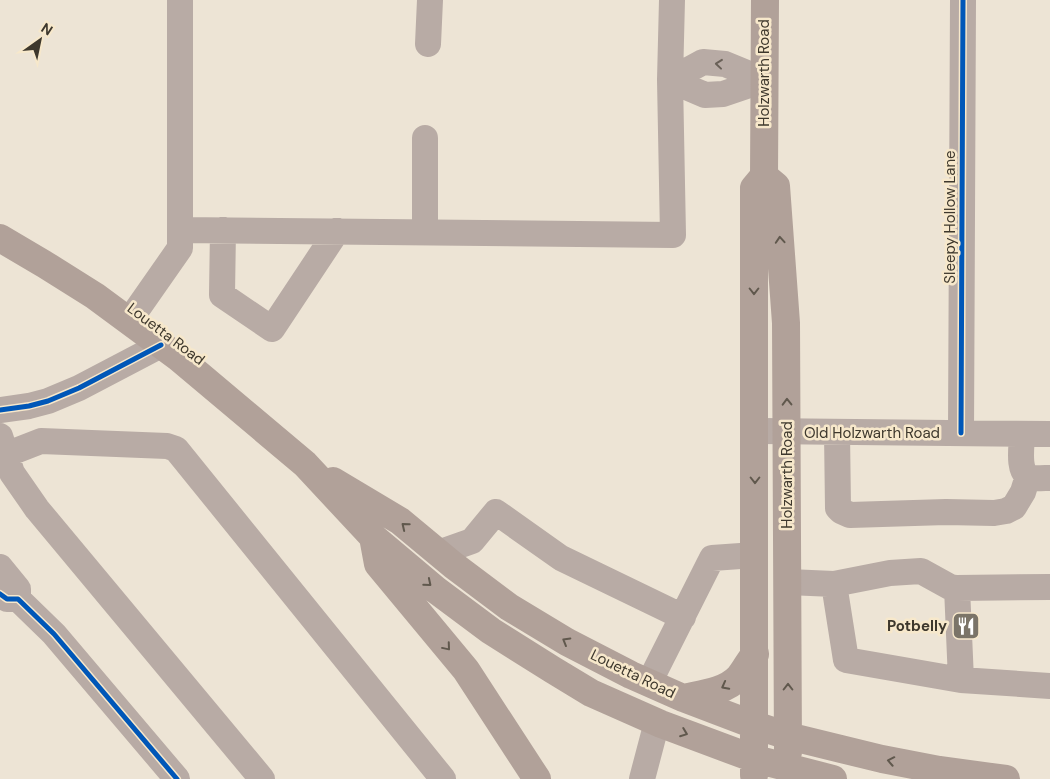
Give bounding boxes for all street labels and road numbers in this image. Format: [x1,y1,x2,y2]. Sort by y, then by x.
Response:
street label: Holzwarth Road [754,19,774,127]
street label: Sleepy Hollow Lane [940,150,960,284]
street label: Louetta Road [123,298,209,370]
street label: Holzwarth Road [777,421,797,529]
street label: Old Holzwarth Road [804,423,940,443]
street label: Louetta Road [587,645,679,703]

